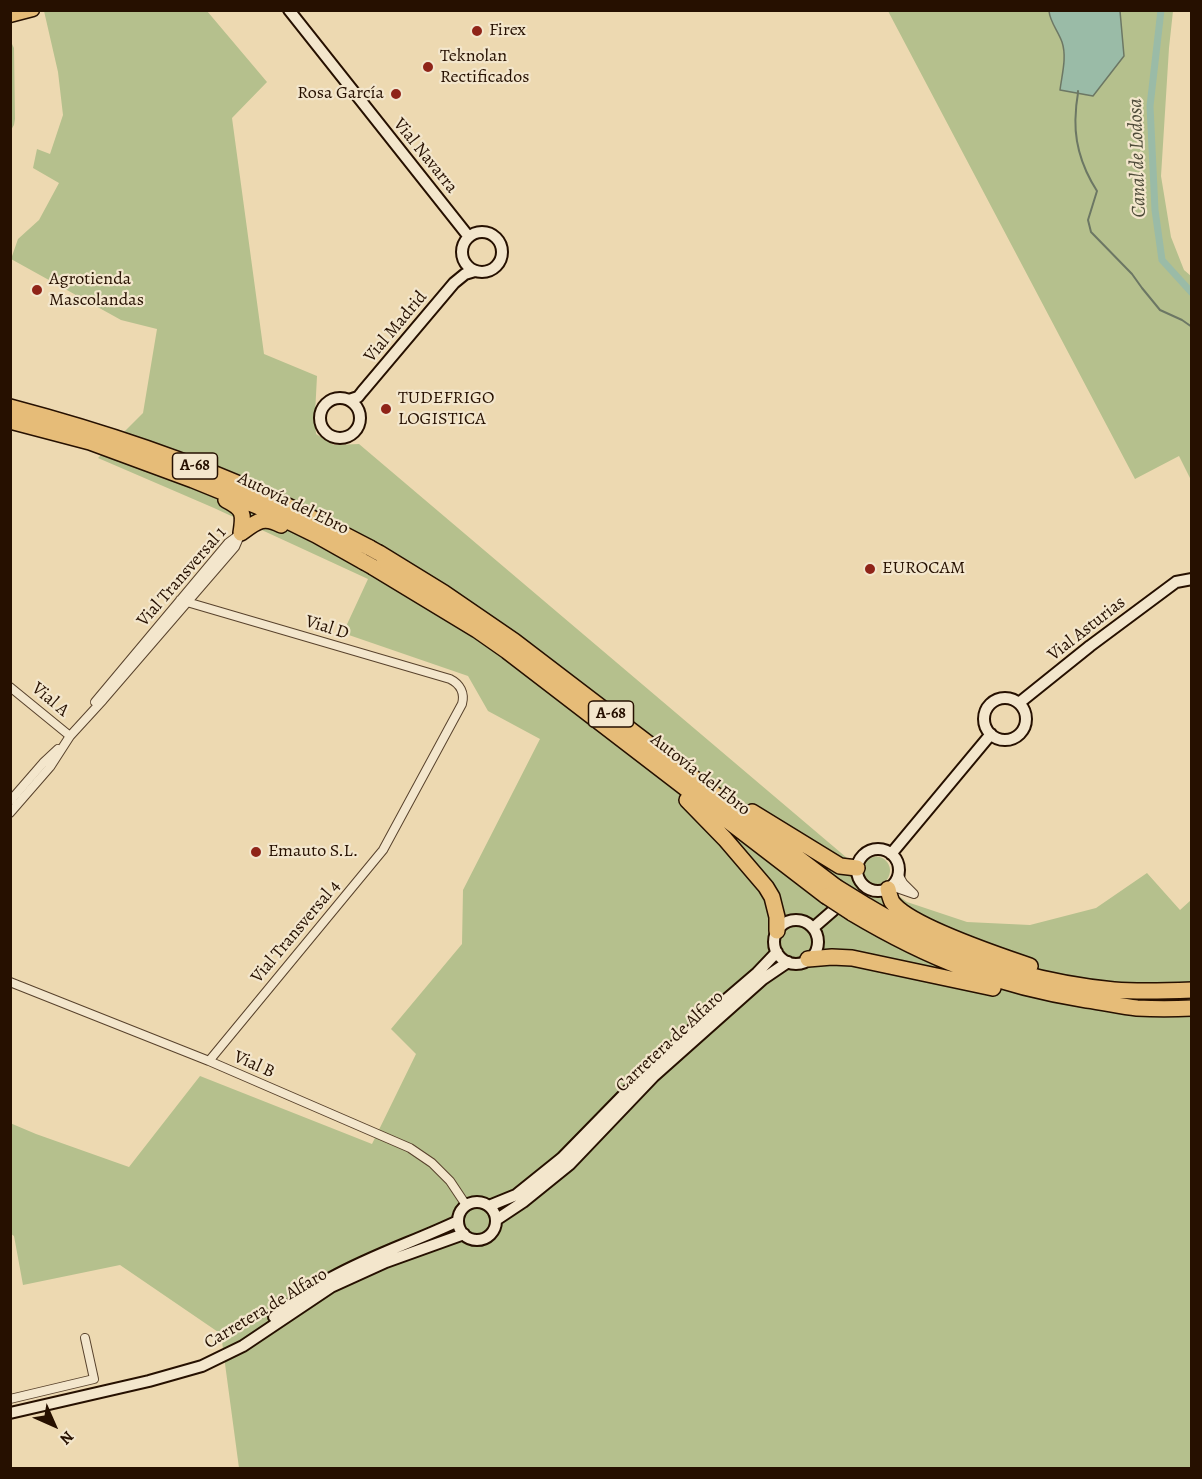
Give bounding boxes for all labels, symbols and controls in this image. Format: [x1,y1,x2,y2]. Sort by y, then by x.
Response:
place label: Firex [489,20,526,42]
marker: Firex [470,24,484,38]
place label: Teknolan Rectificados [440,46,529,88]
marker: Teknolan Rectificados [421,60,435,74]
place label: Rosa García [297,83,384,105]
marker: Rosa García [389,87,403,101]
water label: Canal de Lodosa [1124,98,1152,218]
street label: Vial Navarra [388,114,462,198]
place label: Agrotienda Mascolandas [49,269,144,312]
marker: Agrotienda Mascolandas [30,283,44,297]
street label: Vial Madrid [360,287,432,367]
place label: TUDEFRIGO LOGISTICA [398,388,495,430]
marker: TUDEFRIGO LOGISTICA [379,402,393,416]
road number: A-68 [172,453,218,479]
street label: Autovía del Ebro [234,468,352,540]
street label: Vial Transversal 1 [133,523,231,631]
place label: EUROCAM [882,558,965,580]
marker: EUROCAM [863,562,877,576]
street label: Vial Asturias [1044,592,1130,666]
street label: Vial D [303,611,351,645]
street label: Vial A [27,678,73,722]
road number: A-68 [588,701,634,727]
street label: Autovía del Ebro [646,729,754,821]
place label: Emauto S.L. [268,841,358,863]
marker: Emauto S.L. [249,845,263,859]
street label: Vial Transversal 4 [247,876,345,988]
street label: Carretera de Alfaro [612,986,728,1098]
street label: Vial B [230,1047,278,1083]
street label: Carretera de Alfaro [201,1264,331,1354]
north arrow [24,1395,84,1455]
text: N [55,1426,79,1450]

